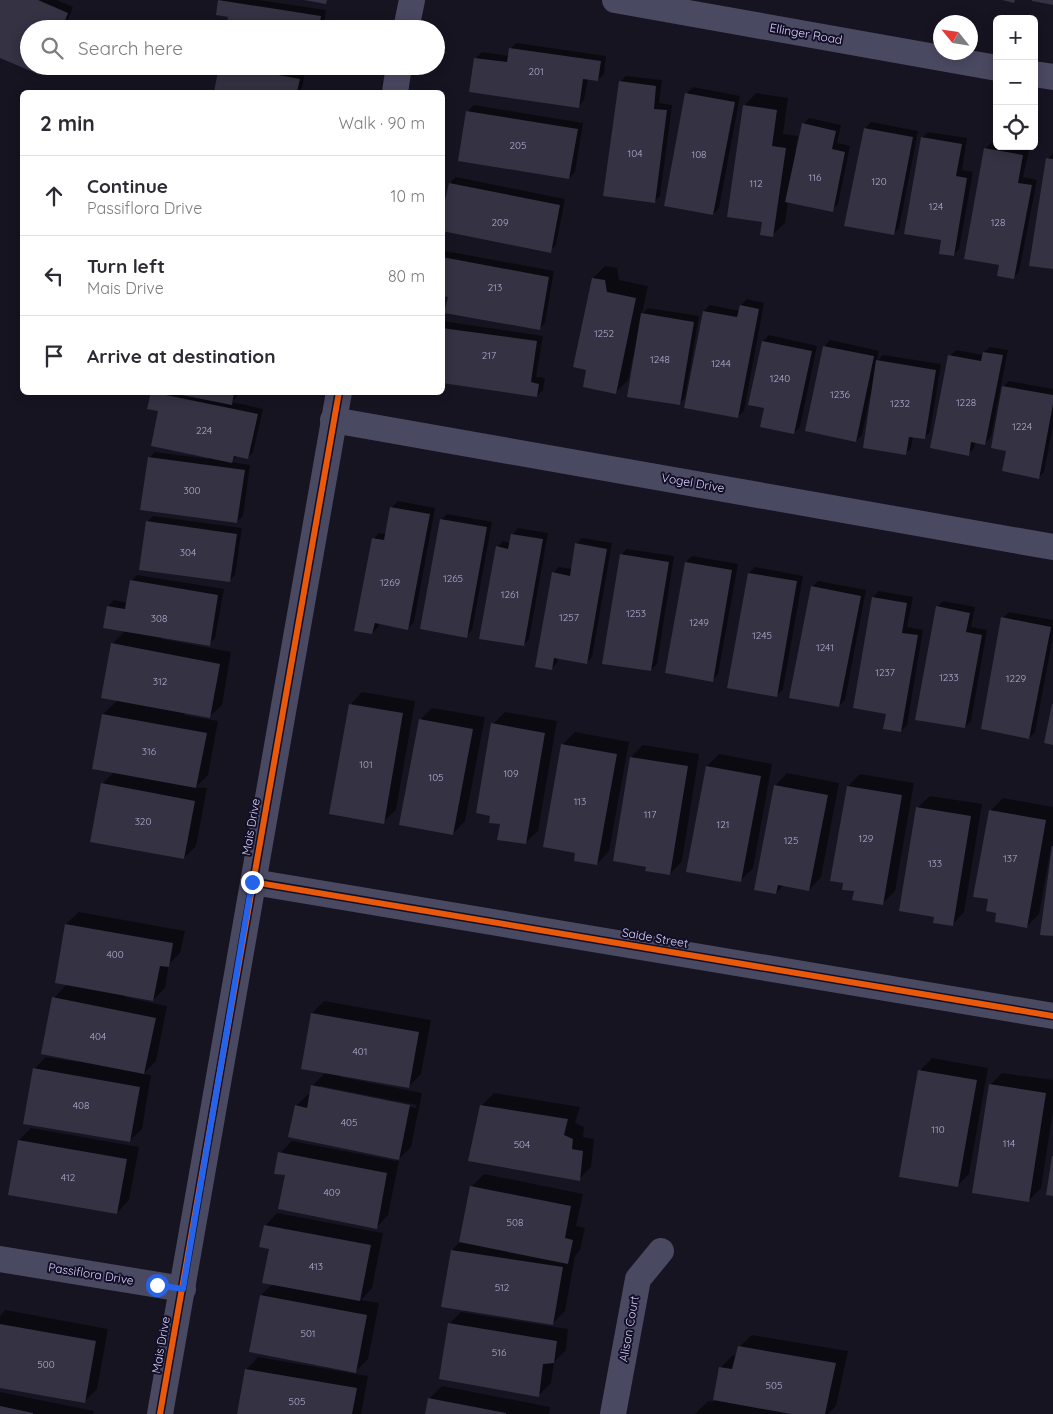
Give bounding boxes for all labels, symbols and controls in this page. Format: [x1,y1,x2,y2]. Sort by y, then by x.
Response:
north arrow [933,15,978,60]
map controls [993,15,1038,150]
button: + [993,15,1038,60]
search box [20,20,445,75]
street label: Ellinger Road [769,20,844,47]
icon: search [38,34,66,62]
text: Search here [78,36,183,60]
button: − [993,60,1038,105]
house number: 201 [528,65,544,78]
button: locate [993,105,1038,150]
text: 2 min [40,110,95,136]
text: Walk · 90 m [338,113,425,133]
house number: 205 [510,139,526,152]
house number: 104 [628,147,642,160]
house number: 108 [691,148,707,161]
house number: 116 [809,171,822,184]
text: Continue [87,174,168,198]
house number: 120 [871,175,887,188]
house number: 112 [750,177,763,190]
icon: ahead [40,182,68,210]
text: 10 m [391,186,425,206]
text: Passiflora Drive [87,198,202,218]
house number: 124 [929,200,943,213]
house number: 209 [491,216,509,229]
house number: 128 [991,216,1005,229]
text: Turn left [87,254,165,278]
icon: left [40,262,68,290]
text: 80 m [388,266,425,286]
text: Mais Drive [87,278,164,298]
house number: 213 [488,281,502,294]
house number: 1252 [594,327,615,340]
icon: arrive [40,342,68,370]
text: Arrive at destination [87,344,276,368]
house number: 217 [482,349,496,362]
house number: 1248 [650,353,670,366]
house number: 1244 [711,357,731,370]
house number: 1240 [770,372,790,385]
house number: 1236 [830,388,851,401]
house number: 1228 [956,396,976,409]
house number: 1232 [890,397,910,410]
house number: 1224 [1012,420,1032,433]
house number: 224 [196,424,212,437]
street label: Vogel Drive [660,470,726,495]
house number: 300 [183,484,201,497]
house number: 304 [180,546,196,559]
house number: 1265 [443,572,463,585]
house number: 1269 [380,576,401,589]
house number: 1261 [501,588,519,601]
house number: 1253 [626,607,646,620]
house number: 1257 [559,611,579,624]
house number: 308 [151,612,167,625]
house number: 1249 [689,616,709,629]
house number: 1245 [752,629,772,642]
house number: 1241 [816,641,834,654]
house number: 1237 [875,666,895,679]
house number: 1233 [939,671,959,684]
house number: 1229 [1006,672,1027,685]
house number: 312 [153,675,168,688]
house number: 316 [142,745,157,758]
house number: 101 [359,758,373,771]
house number: 109 [503,767,519,780]
house number: 105 [428,771,444,784]
house number: 113 [574,795,586,808]
street label: Mais Drive [238,797,263,857]
house number: 117 [644,808,656,821]
house number: 320 [135,815,151,828]
house number: 121 [717,818,729,831]
house number: 129 [859,832,874,845]
house number: 125 [784,834,798,847]
house number: 137 [1003,852,1017,865]
house number: 133 [928,857,942,870]
route end [241,871,264,894]
street label: Saide Street [621,924,689,951]
house number: 400 [106,948,124,961]
house number: 404 [90,1030,106,1043]
house number: 401 [353,1045,367,1058]
house number: 408 [73,1099,89,1112]
house number: 405 [341,1116,357,1129]
house number: 110 [931,1123,945,1136]
house number: 114 [1003,1137,1015,1150]
house number: 504 [514,1138,530,1151]
house number: 412 [61,1171,76,1184]
house number: 409 [324,1186,341,1199]
house number: 508 [507,1216,523,1229]
street label: Passiflora Drive [47,1259,135,1288]
house number: 413 [309,1260,323,1273]
route start [146,1274,169,1297]
house number: 512 [495,1281,510,1294]
street label: Alison Court [615,1295,642,1363]
street label: Mais Drive [148,1315,173,1375]
house number: 501 [300,1327,316,1340]
house number: 516 [492,1346,507,1359]
house number: 500 [37,1358,55,1371]
house number: 505 [766,1379,782,1392]
house number: 505 [289,1395,305,1408]

